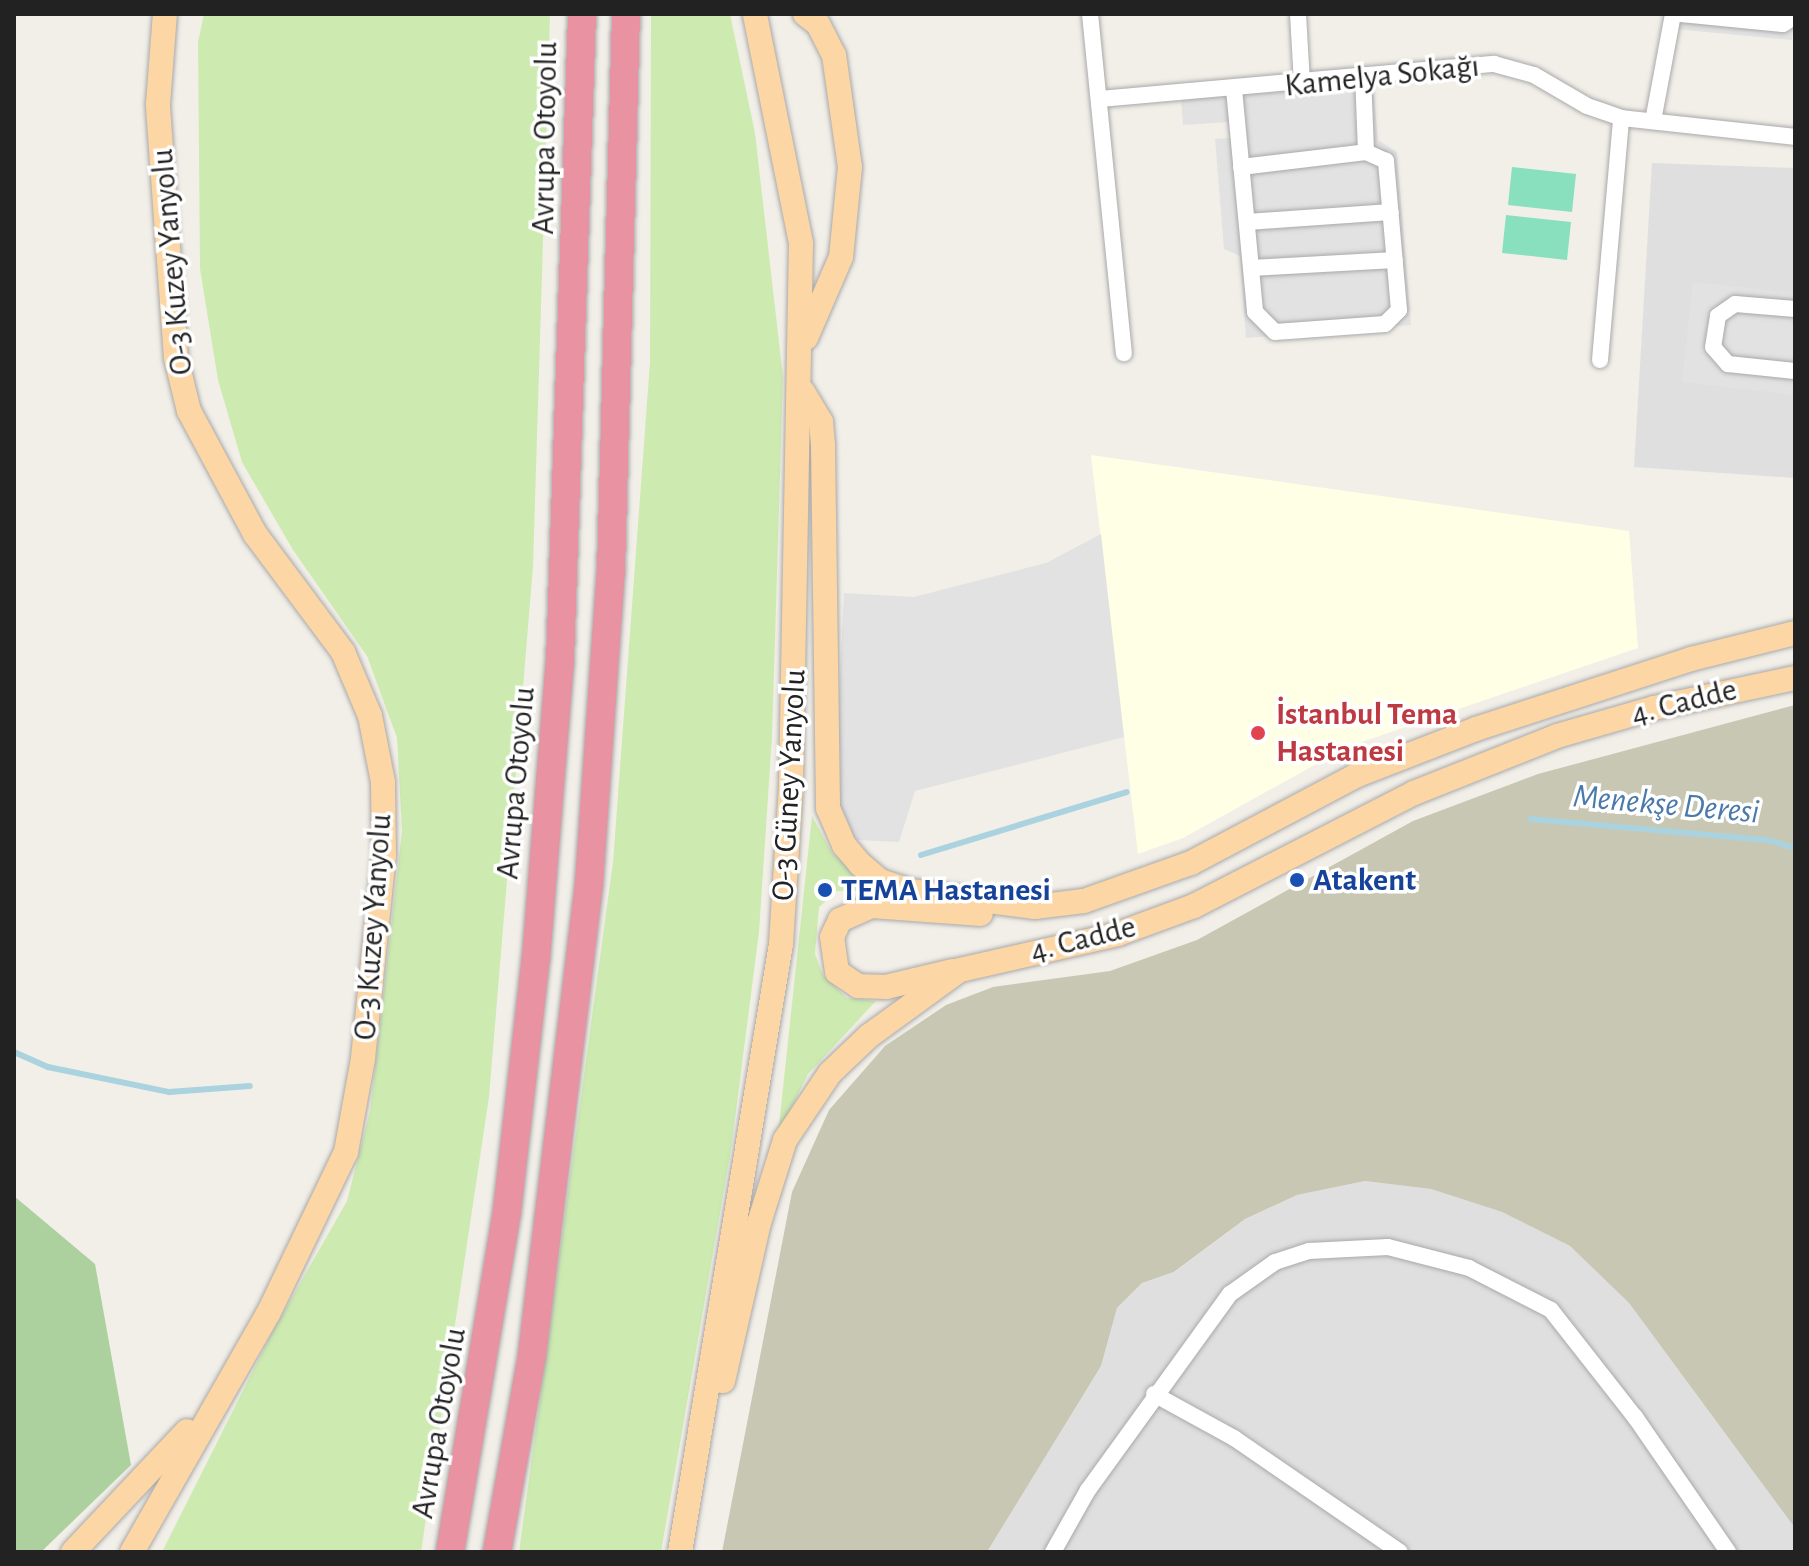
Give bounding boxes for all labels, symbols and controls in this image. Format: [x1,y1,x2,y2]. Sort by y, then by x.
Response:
street label: Avrupa Otoyolu [524,41,566,235]
street label: Kamelya Sokağı [1283,47,1481,105]
street label: O-3 Kuzey Yanyolu [143,147,201,377]
street label: O-3 Güney Yanyolu [764,668,814,902]
street label: 4. Cadde [1627,670,1741,734]
street label: Avrupa Otoyolu [488,685,544,881]
place label: İstanbul Tema Hastanesi [1276,696,1457,771]
marker: İstanbul Tema Hastanesi [1247,722,1269,744]
water label: Menekşe Deresi [1571,777,1761,833]
street label: O-3 Kuzey Yanyolu [346,813,400,1041]
place label: Atakent [1313,861,1416,899]
place label: TEMA Hastanesi [841,871,1051,909]
marker: Atakent [1288,871,1306,889]
marker: TEMA Hastanesi [816,881,834,899]
street label: 4. Cadde [1026,907,1140,971]
street label: Avrupa Otoyolu [403,1325,475,1521]

